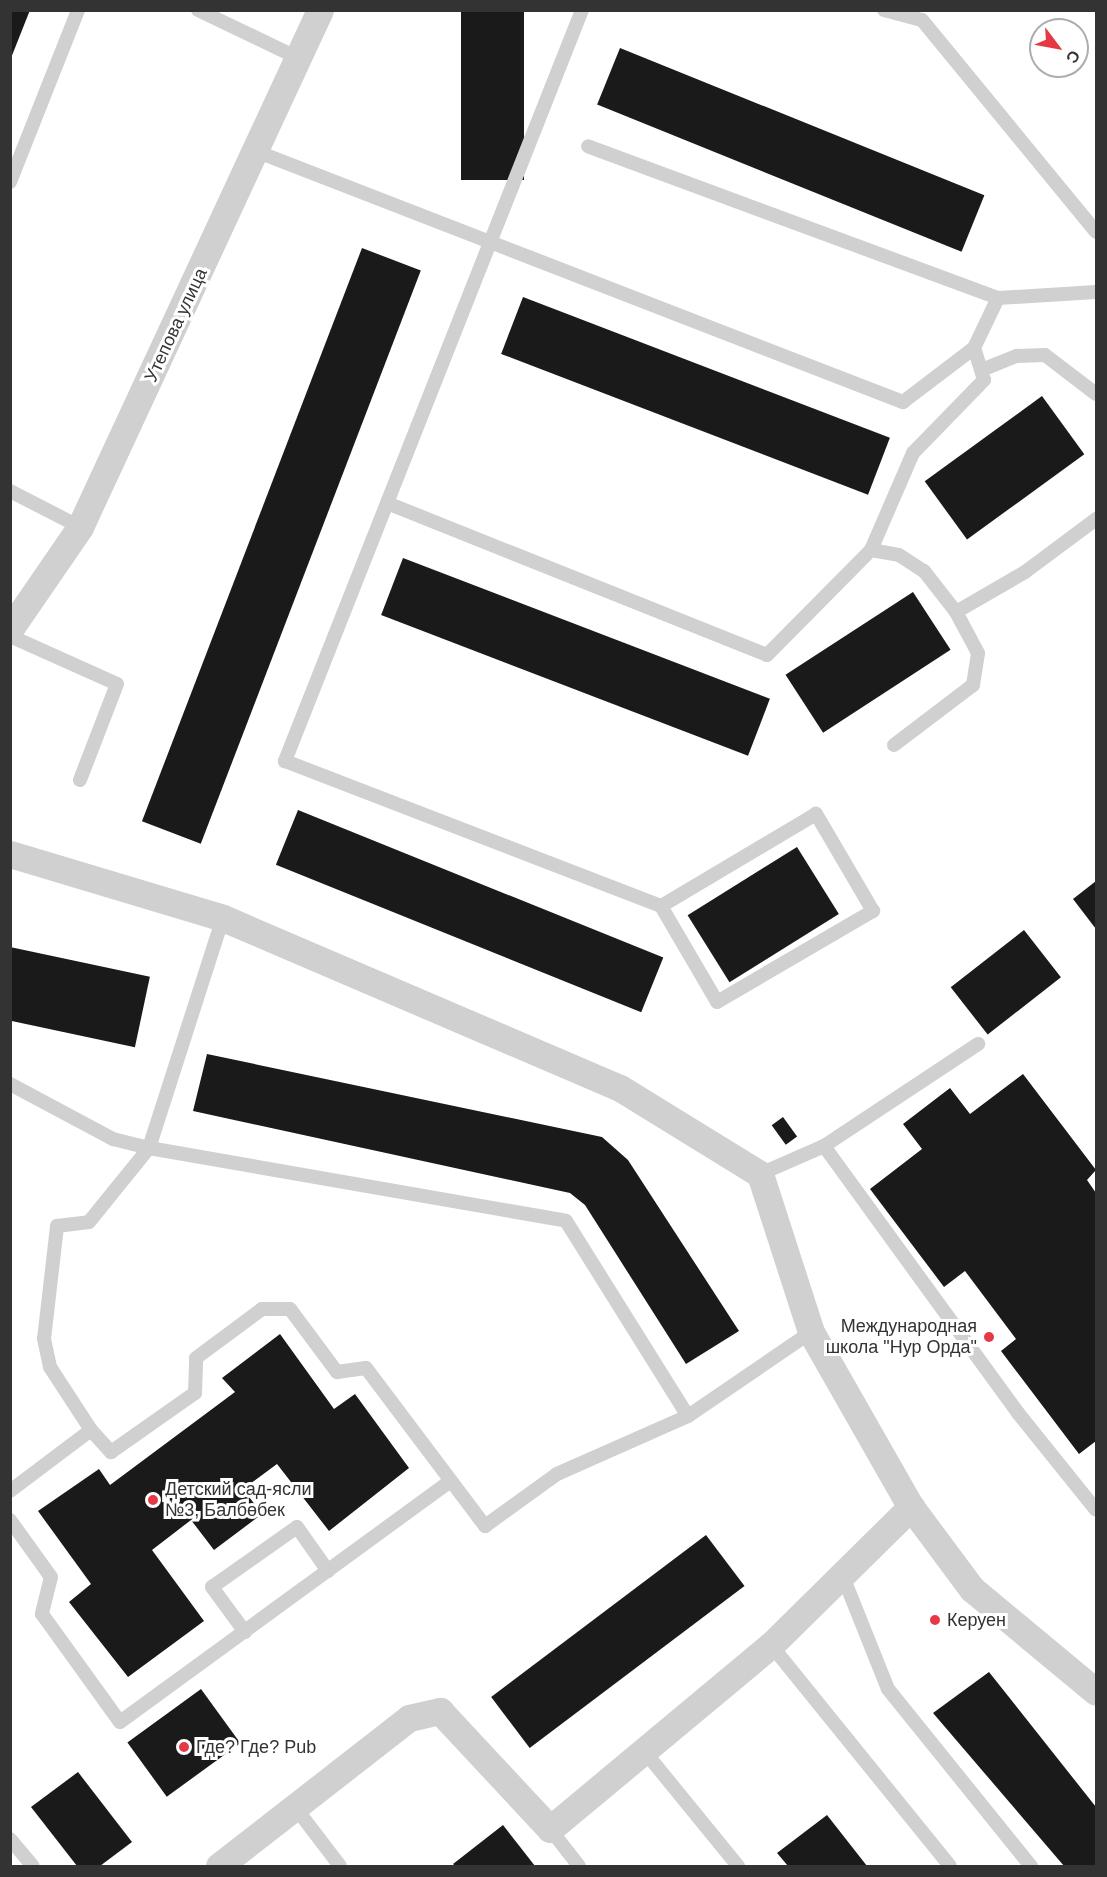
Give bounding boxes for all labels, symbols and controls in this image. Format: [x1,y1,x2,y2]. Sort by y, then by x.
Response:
north arrow [1029,18,1089,78]
text: С [1063,47,1083,66]
street label: Утепова улица [140,265,212,385]
place label: Международная школа "Нур Орда" [826,1316,977,1358]
marker: Международная школа "Нур Орда" [982,1330,996,1344]
place label: Детский сад-ясли №3, Балбөбек [165,1479,311,1522]
marker: Детский сад-ясли №3, Балбөбек [146,1493,160,1507]
place label: Керуен [947,1609,1006,1631]
marker: Керуен [928,1613,942,1627]
place label: Где? Где? Pub [196,1736,316,1758]
marker: Где? Где? Pub [177,1740,191,1754]

